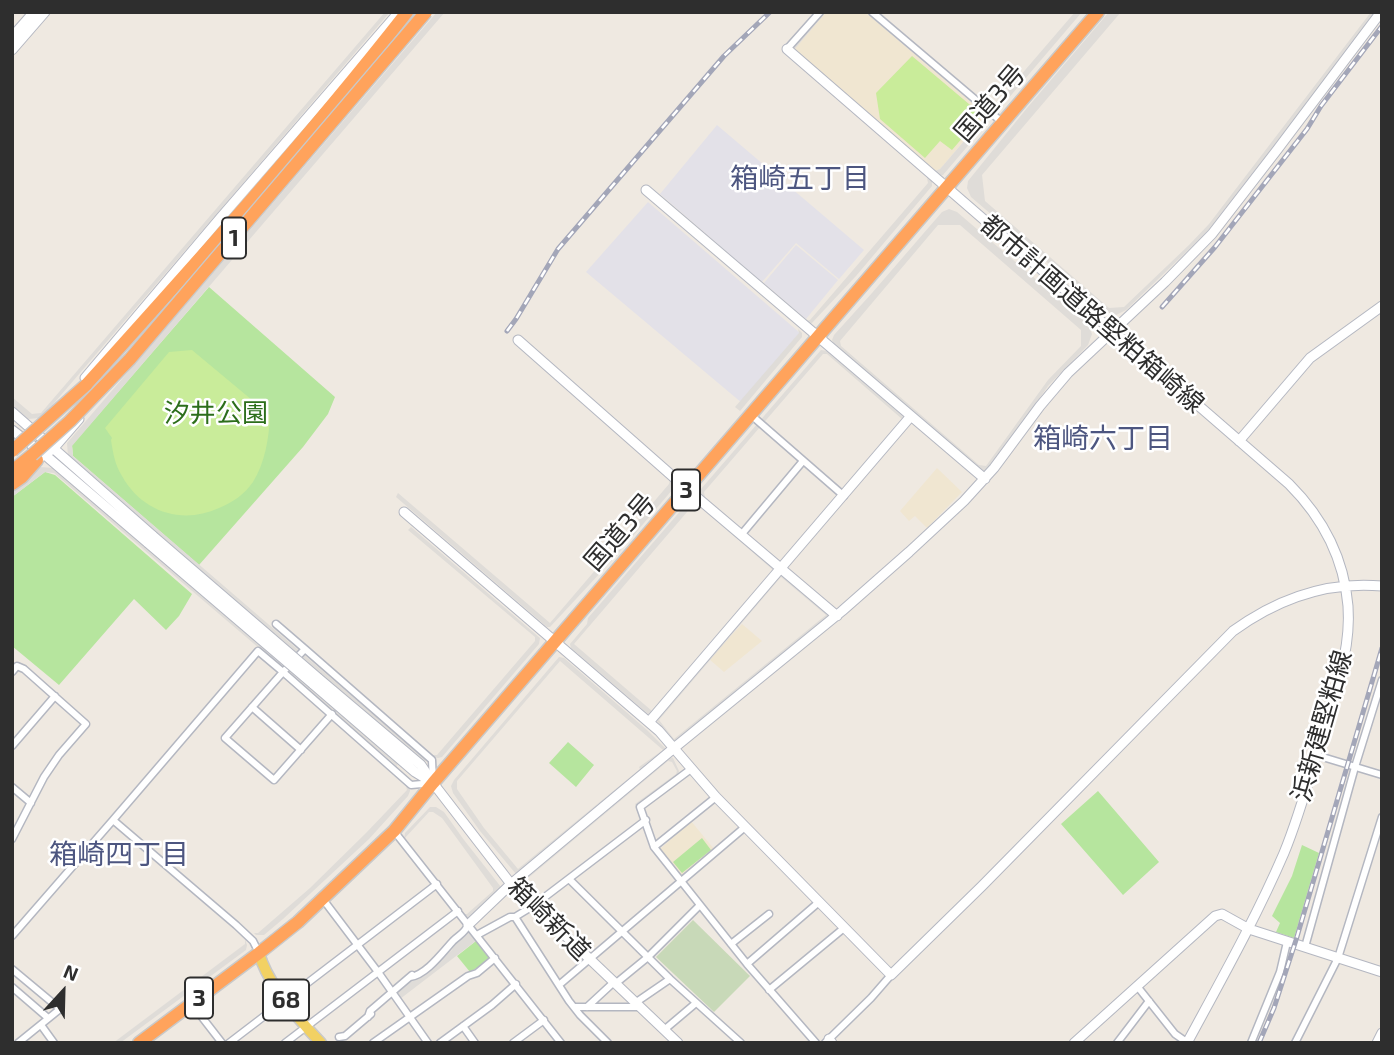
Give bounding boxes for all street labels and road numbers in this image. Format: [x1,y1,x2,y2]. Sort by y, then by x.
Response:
street label: 国道3号 [948,58,1032,148]
street label: 都市計画道路堅粕箱崎線 [974,208,1210,420]
road number: 1 [222,218,246,258]
road number: 3 [672,470,700,510]
street label: 国道3号 [578,487,662,577]
street label: 浜新建堅粕線 [1286,647,1358,805]
street label: 箱崎新道 [501,871,597,967]
road number: 3 [185,978,213,1018]
road number: 68 [263,980,309,1020]

